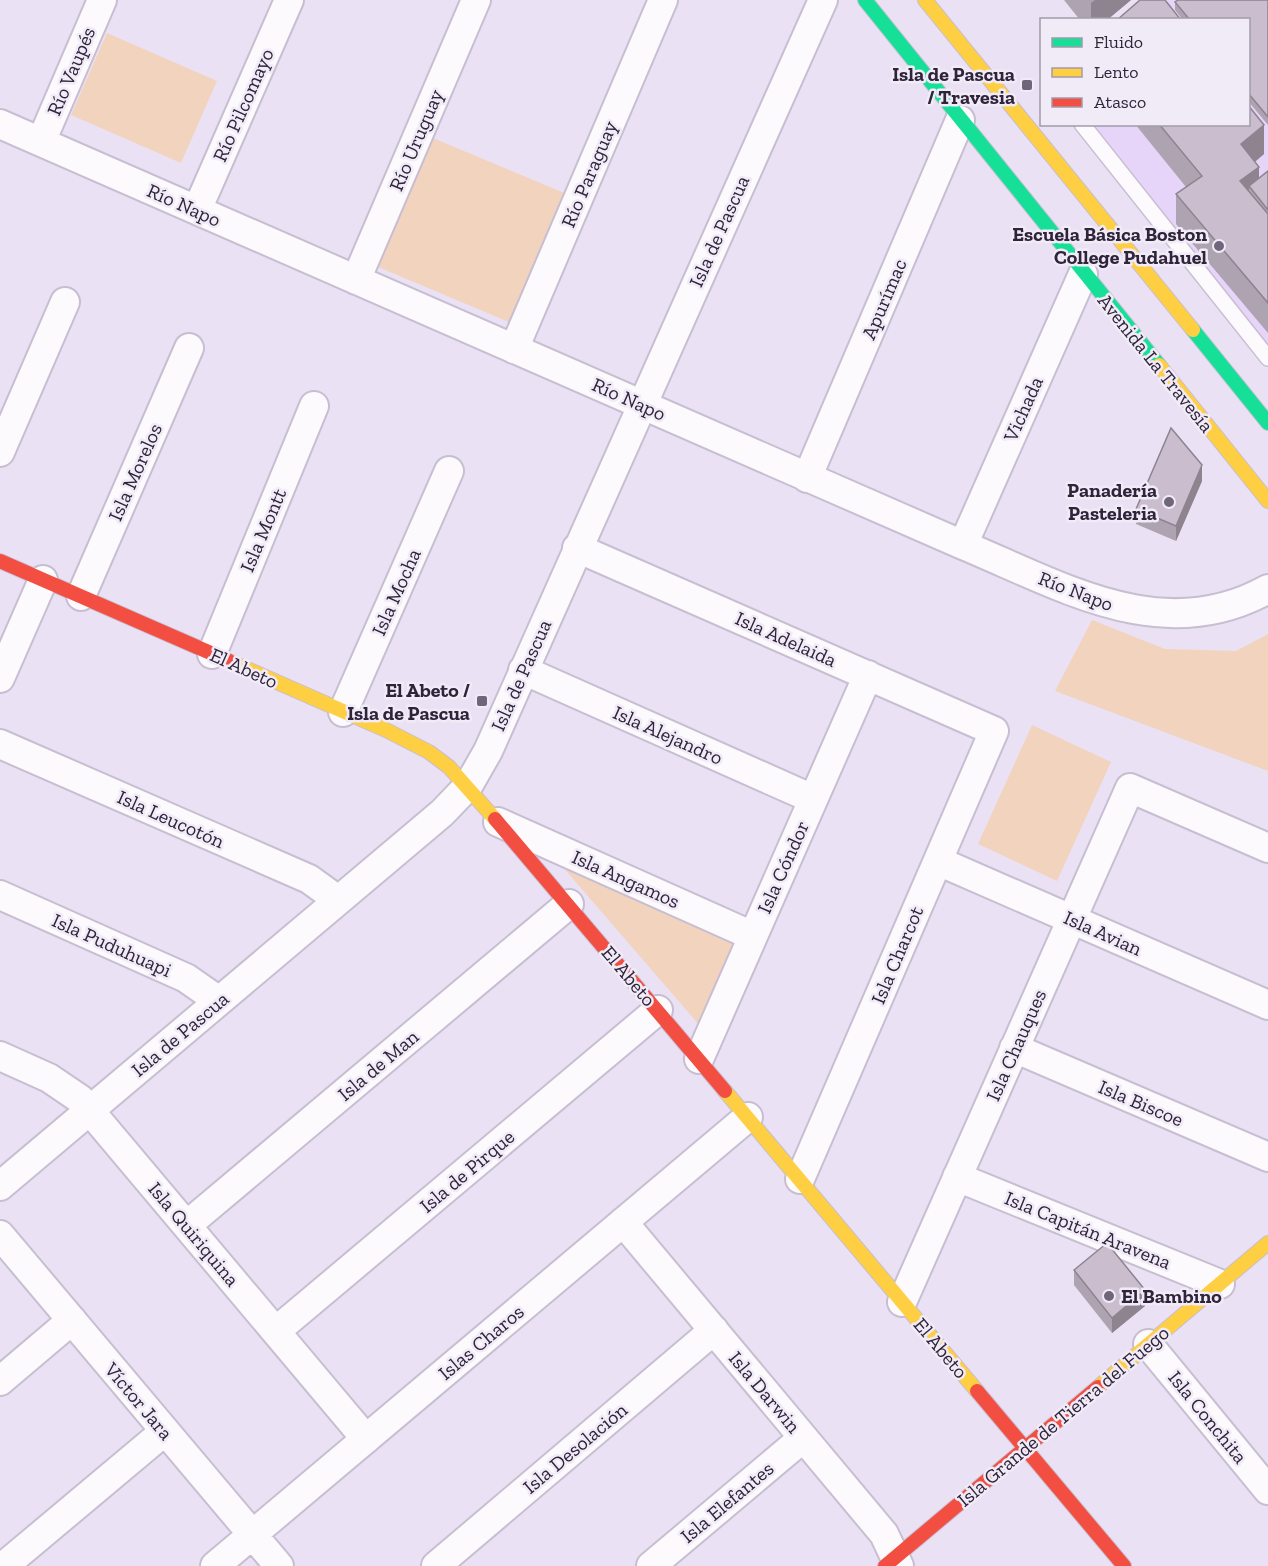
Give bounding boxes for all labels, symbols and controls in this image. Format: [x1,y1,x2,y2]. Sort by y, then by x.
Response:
legend [1040,18,1250,126]
street label: Río Vaupés [42,23,100,119]
text: Fluido [1094,31,1143,53]
street label: Río Pilcomayo [207,45,279,165]
text: Lento [1094,61,1139,83]
place label: Isla de Pascua / Travesia [892,62,1015,109]
marker: Isla de Pascua / Travesia [1020,78,1034,92]
street label: Río Uruguay [384,85,448,194]
text: Atasco [1094,91,1146,113]
street label: Río Paraguay [556,116,623,231]
street label: Isla de Pascua [684,171,754,290]
street label: Río Napo [144,178,224,232]
place label: Escuela Básica Boston College Pudahuel [1012,222,1207,269]
marker: Escuela Básica Boston College Pudahuel [1212,239,1226,253]
street label: Apurímac [856,255,912,343]
street label: Avenida La Travesía [1093,289,1219,437]
street label: Río Napo [589,372,669,426]
street label: Vichada [998,372,1048,446]
street label: Isla Morelos [103,420,167,524]
place label: Panadería Pasteleria [1067,478,1157,525]
street label: Isla Montt [235,484,292,575]
marker: Panadería Pasteleria [1162,495,1176,509]
street label: Isla Mocha [366,545,426,639]
street label: Río Napo [1035,566,1117,616]
street label: Isla Adelaida [732,606,841,672]
street label: Isla de Pascua [486,615,556,734]
street label: El Abeto [206,642,282,694]
place label: El Abeto / Isla de Pascua [347,678,470,725]
marker: El Abeto / Isla de Pascua [475,694,489,708]
street label: Isla Alejandro [609,700,727,770]
street label: Isla Leucotón [114,785,229,854]
street label: Isla Cóndor [752,817,814,917]
street label: Isla Angamos [568,845,684,913]
street label: Isla Charcot [866,902,929,1007]
street label: Isla Avian [1060,905,1146,961]
street label: Isla Puduhuapi [49,908,176,982]
street label: El Abeto [597,941,661,1011]
street label: Isla Chauques [981,985,1051,1105]
street label: Isla de Pascua [127,986,234,1082]
street label: Isla de Man [333,1024,424,1106]
street label: Isla Biscoe [1095,1074,1187,1132]
street label: Isla de Pirque [415,1124,519,1218]
street label: Isla Quiriquina [143,1177,245,1291]
street label: Isla Capitán Aravena [1001,1186,1175,1274]
place label: El Bambino [1121,1284,1222,1308]
marker: El Bambino [1102,1289,1116,1303]
street label: Islas Charos [433,1299,529,1385]
street label: El Abeto [909,1313,973,1383]
street label: Isla Grande de Tierra del Fuego [952,1320,1174,1512]
street label: Isla Darwin [724,1346,806,1438]
street label: Víctor Jara [99,1357,178,1445]
street label: Isla Conchita [1163,1366,1253,1468]
street label: Isla Desolación [518,1397,632,1499]
street label: Isla Elefantes [676,1456,778,1548]

